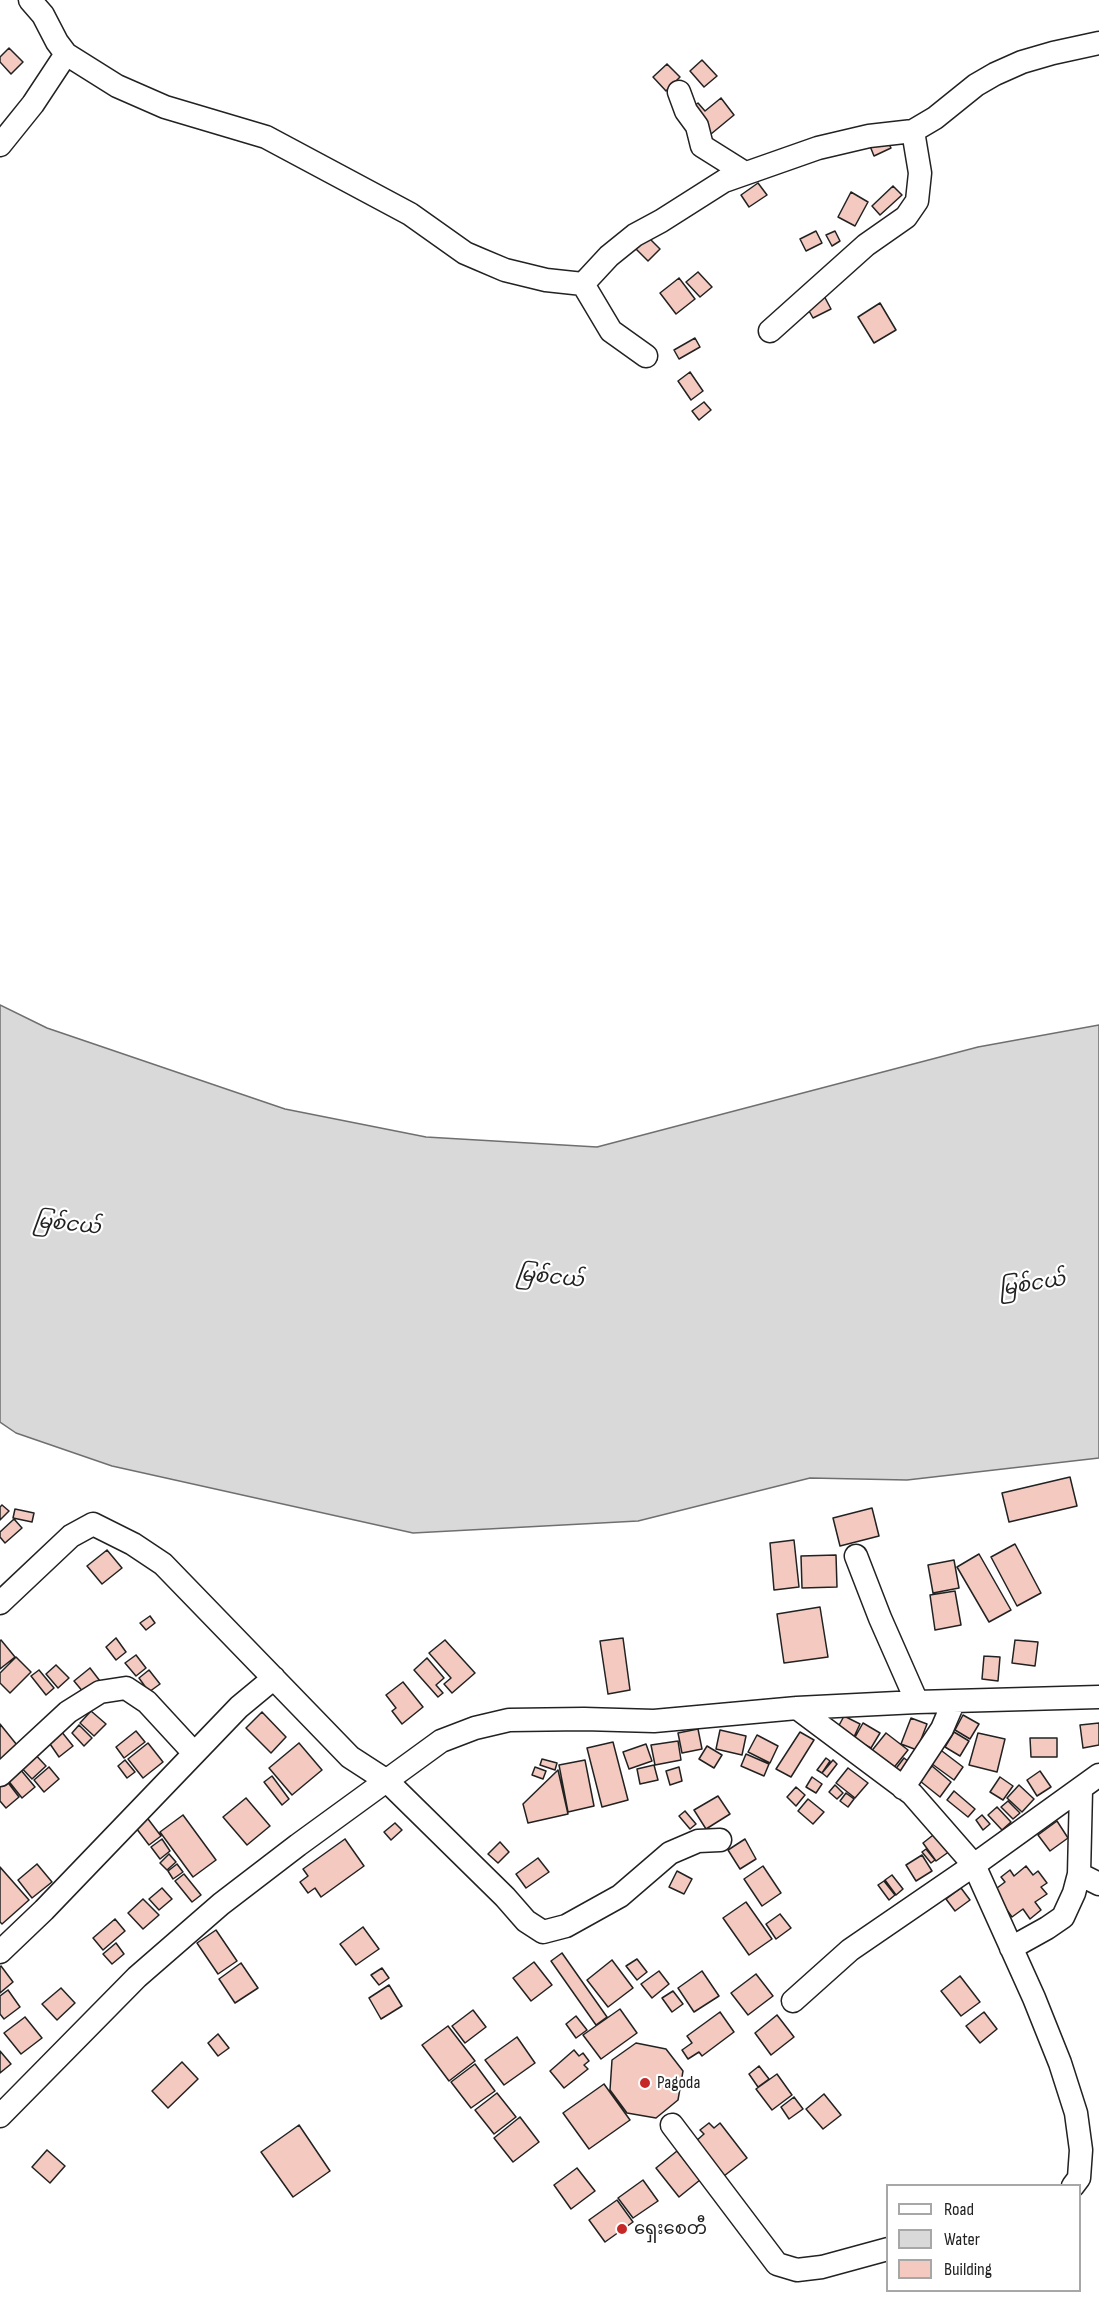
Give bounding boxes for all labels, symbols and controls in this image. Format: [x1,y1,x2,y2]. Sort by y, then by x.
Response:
water label: မြစ်ငယ် [32,1210,102,1240]
water label: မြစ်ငယ် [515,1263,585,1293]
water label: မြစ်ငယ် [997,1268,1067,1302]
place label: Pagoda [657,2072,700,2094]
marker: Pagoda [638,2076,652,2090]
legend [886,2184,1081,2292]
text: Road [944,2199,974,2220]
place label: ရှေးစေတီ [634,2218,707,2240]
marker: ရှေးစေတီ [615,2222,629,2236]
text: Water [944,2229,980,2250]
text: Building [944,2259,992,2280]

